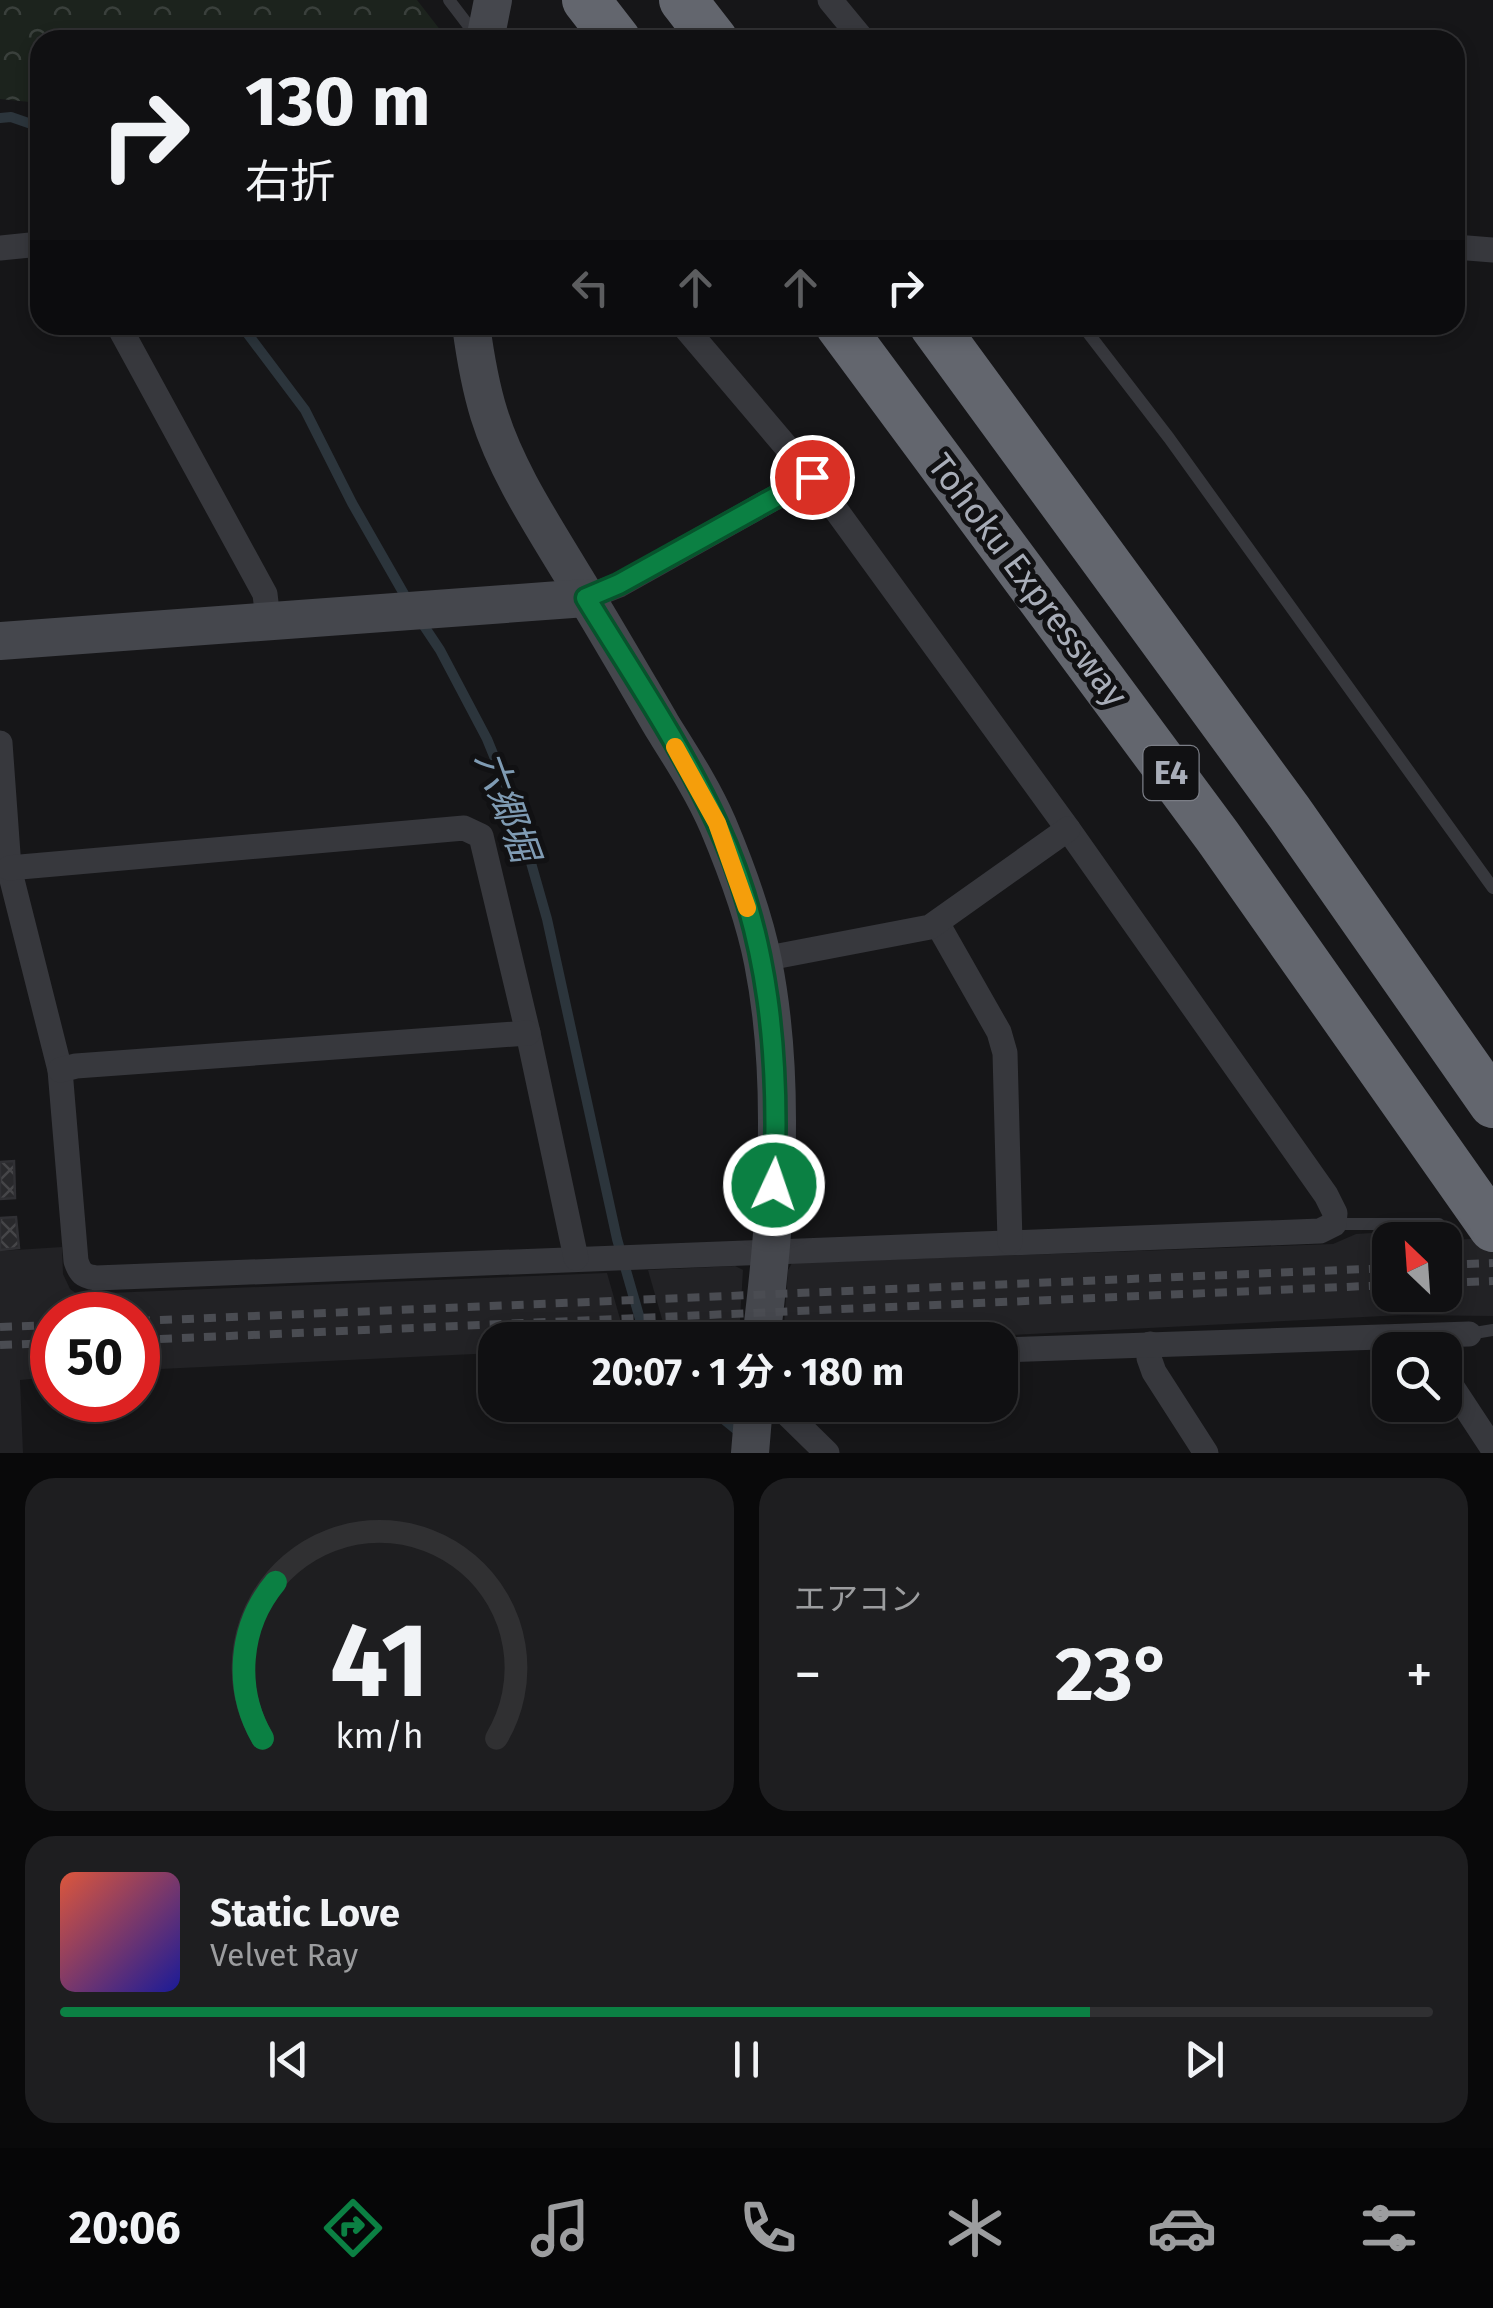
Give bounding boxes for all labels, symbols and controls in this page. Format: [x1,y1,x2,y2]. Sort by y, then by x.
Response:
text: 130 m [245,60,431,144]
icon: right [80,70,210,200]
text: 右折 [245,155,335,209]
icon: left [563,260,618,315]
icon: ahead [668,260,723,315]
icon: ahead [773,260,828,315]
icon: right [878,260,933,315]
pin [770,435,855,520]
street label: Tohoku Expressway [919,445,1137,715]
icon: arrive [785,450,840,505]
water label: 六郷堀 [466,745,550,872]
road number: E4 [1144,746,1198,800]
position arrow [722,1133,826,1237]
north arrow [1372,1222,1462,1312]
map controls [1372,1222,1462,1422]
speed limit sign: 50 [30,1292,160,1422]
button: search [1372,1332,1462,1422]
text: 20:07 · 1 分 · 180 m [592,1349,904,1395]
text: エアコン [794,1580,922,1618]
text: 41 [330,1599,429,1724]
text: 23° [1055,1630,1172,1720]
text: − [794,1642,822,1708]
text: + [1406,1642,1433,1708]
text: km/h [335,1715,424,1757]
text: Static Love [210,1890,400,1936]
text: Velvet Ray [210,1936,358,1974]
icon: previous [261,2032,316,2087]
icon: pause [719,2032,774,2087]
icon: next [1177,2032,1232,2087]
icon: directions [318,2193,388,2263]
icon: music [525,2193,595,2263]
icon: phone [733,2193,803,2263]
icon: climate [940,2193,1010,2263]
icon: car [1147,2193,1217,2263]
icon: filters [1354,2193,1424,2263]
text: 20:06 [69,2201,181,2255]

